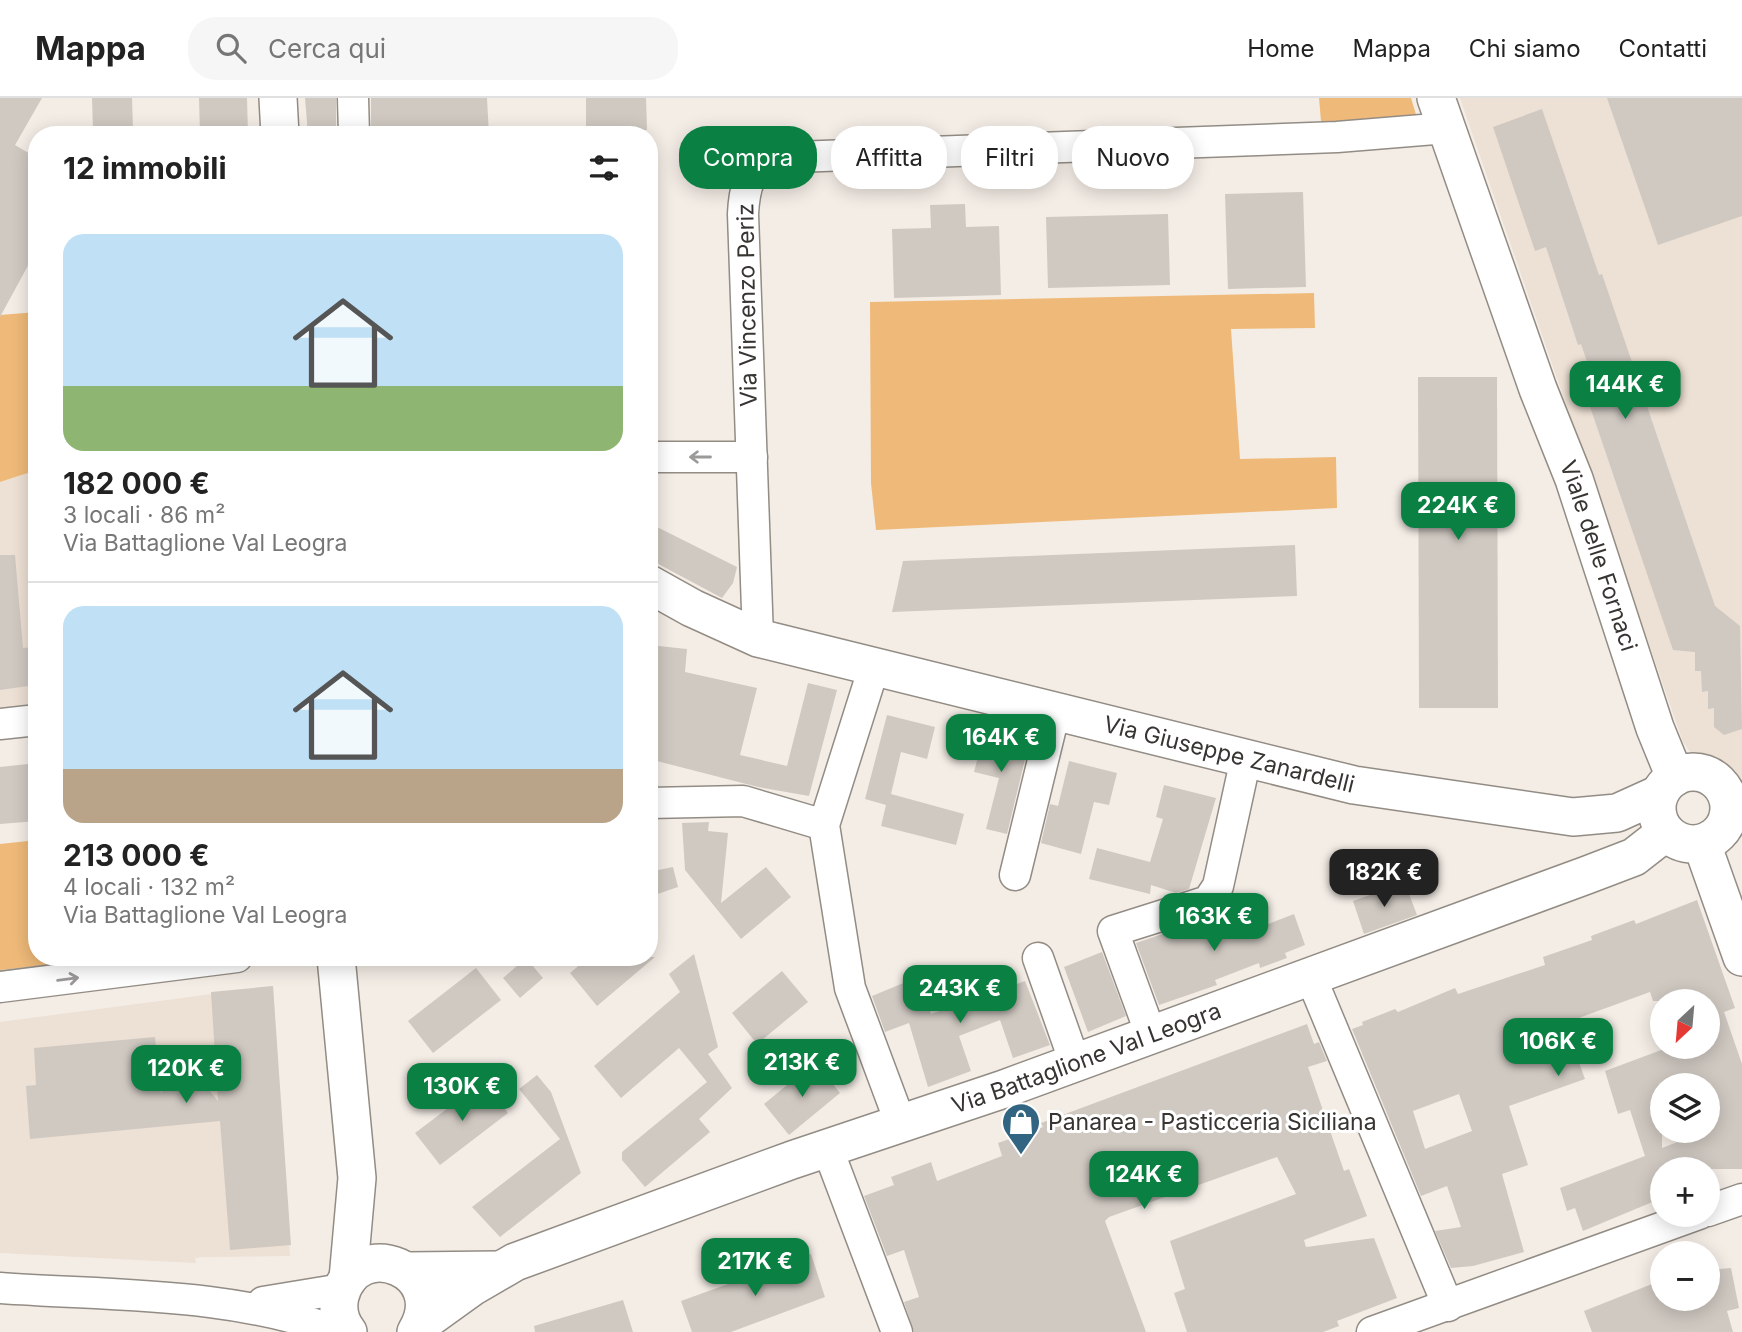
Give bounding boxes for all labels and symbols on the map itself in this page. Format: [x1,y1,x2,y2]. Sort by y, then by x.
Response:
street label: Via Vincenzo Periz [731,203,763,407]
pin: 144K € [1568,362,1682,421]
one-way arrow [689,450,712,464]
street label: Viale delle Fornaci [1554,456,1643,655]
pin: 224K € [1401,482,1515,542]
street label: Via Giuseppe Zanardelli [1101,710,1357,799]
pin: 164K € [944,714,1058,774]
pin: 182K € [1327,850,1441,909]
pin: 163K € [1157,894,1271,953]
pin: 243K € [903,965,1017,1025]
one-way arrow [56,972,79,985]
north arrow [1650,989,1720,1059]
street label: Via Battaglione Val Leogra [948,996,1225,1120]
pin: 106K € [1501,1018,1615,1078]
pin: 213K € [745,1040,859,1099]
pin: 120K € [129,1046,243,1105]
pin: 130K € [405,1063,519,1123]
shop icon: Panarea - Pasticceria Siciliana [1000,1101,1042,1156]
place label: Panarea - Pasticceria Siciliana [1048,1108,1377,1136]
pin: 124K € [1087,1152,1201,1211]
pin: 217K € [698,1238,812,1298]

